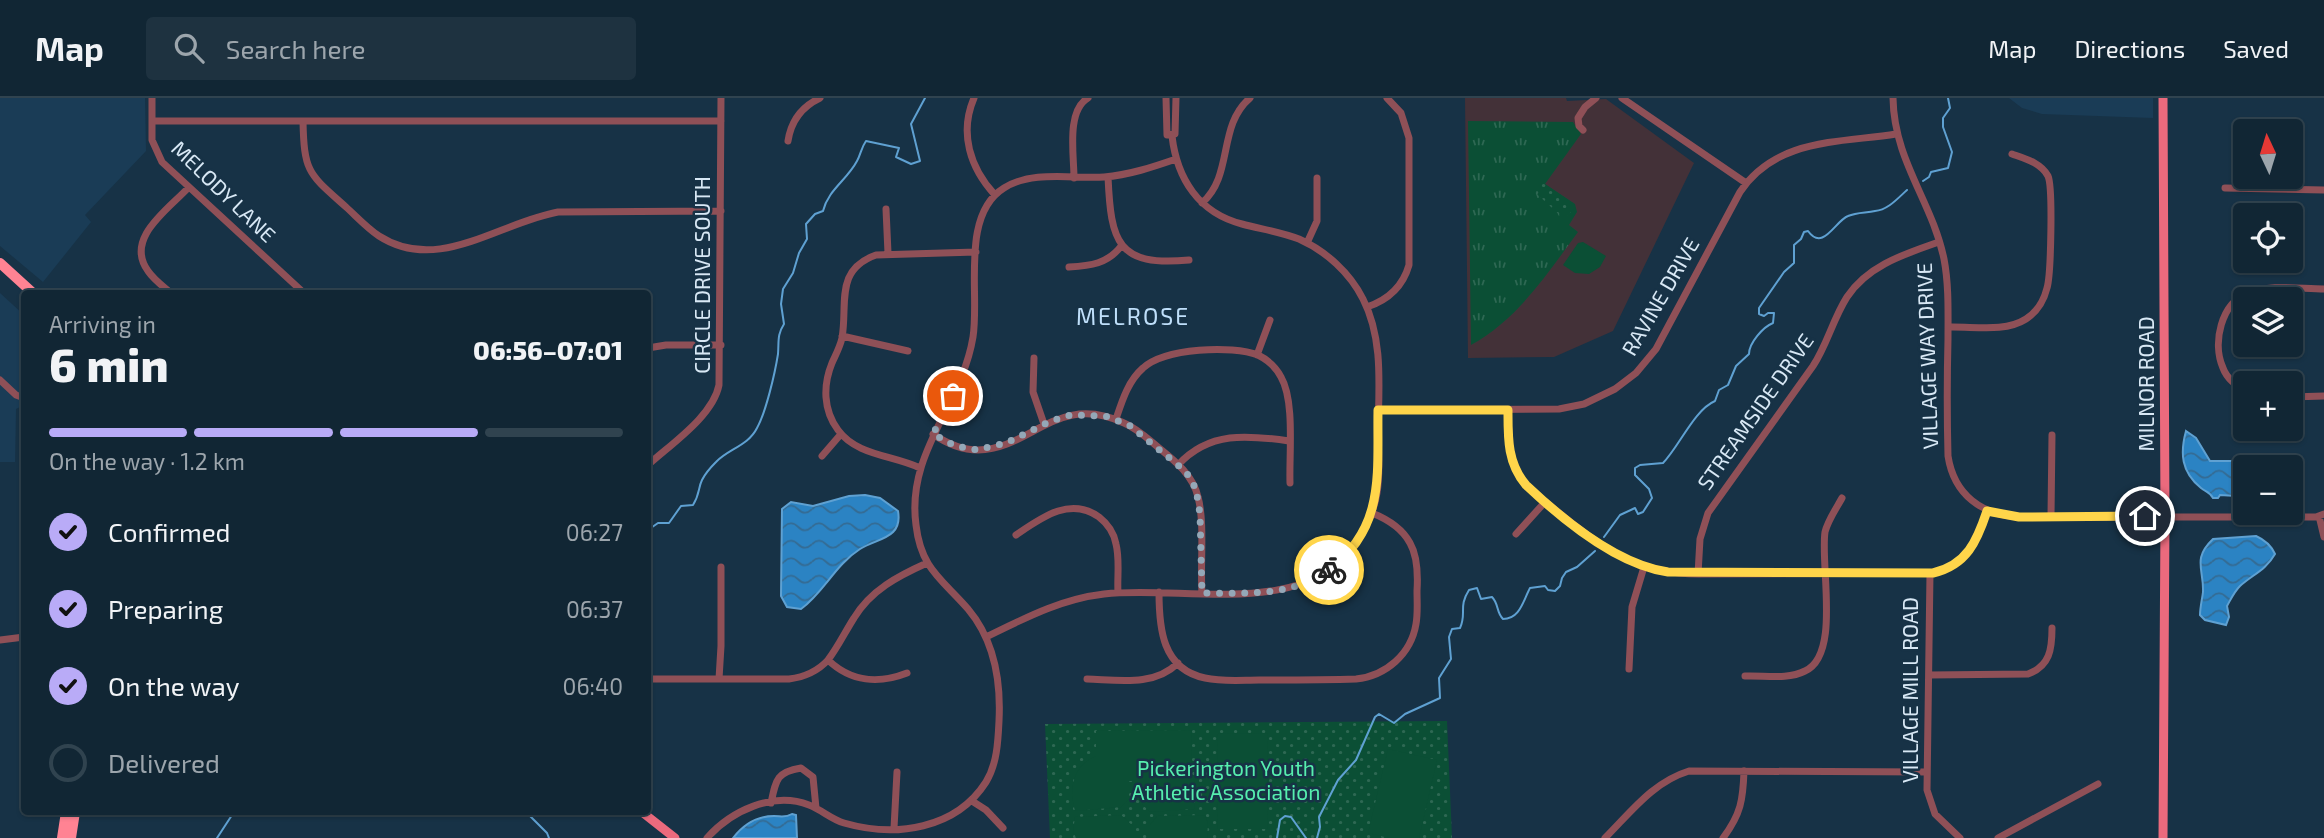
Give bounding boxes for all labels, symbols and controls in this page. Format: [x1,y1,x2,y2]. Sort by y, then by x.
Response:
search box [146,17,636,80]
text: Map [35,28,104,68]
icon: search [170,29,208,67]
text: Search here [226,33,365,64]
text: Map [1988,34,2036,63]
text: Directions [2074,34,2185,63]
text: Saved [2223,34,2289,63]
north arrow [2233,119,2303,189]
map controls [2233,119,2303,525]
street label: MELODY LANE [167,135,281,247]
street label: CIRCLE DRIVE SOUTH [689,176,714,374]
button: locate [2233,203,2303,273]
street label: RAVINE DRIVE [1616,233,1703,360]
street label: VILLAGE WAY DRIVE [1911,262,1942,450]
button: layers [2233,287,2303,357]
district label: MELROSE [1076,302,1190,330]
text: Arriving in [49,310,156,338]
street label: MILNOR ROAD [2133,316,2158,452]
street label: STREAMSIDE DRIVE [1692,328,1818,494]
text: 06:56–07:01 [473,334,623,365]
text: 6 min [49,336,169,391]
pin [923,366,983,426]
button: + [2233,371,2303,441]
icon: bag [934,377,972,415]
text: On the way · 1.2 km [49,447,245,475]
button: − [2233,455,2303,525]
pin [2115,486,2175,546]
icon: home [2126,497,2164,535]
icon: check [49,513,87,551]
text: Confirmed [108,516,231,547]
text: 06:27 [566,518,623,546]
courier [1294,535,1364,605]
icon: bike [1310,551,1348,589]
icon: check [49,590,87,628]
text: Preparing [108,593,223,624]
text: 06:37 [566,595,623,623]
street label: VILLAGE MILL ROAD [1897,597,1922,783]
icon: check [49,667,87,705]
text: On the way [108,670,239,701]
text: 06:40 [563,672,623,700]
text: Delivered [108,747,220,778]
park label: Pickerington Youth Athletic Association [1132,755,1320,804]

